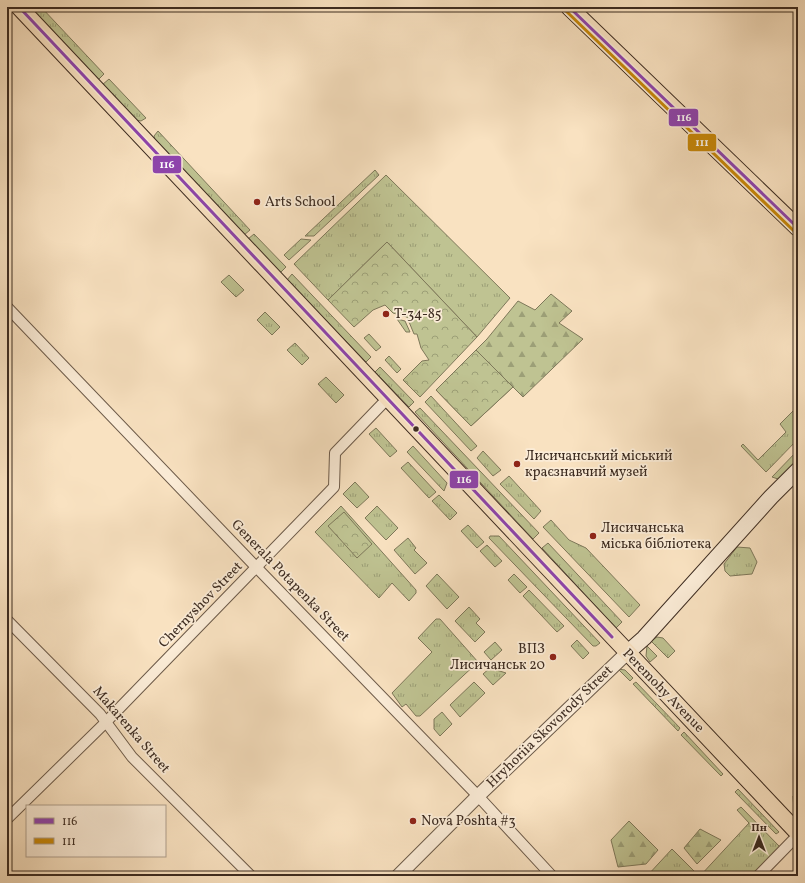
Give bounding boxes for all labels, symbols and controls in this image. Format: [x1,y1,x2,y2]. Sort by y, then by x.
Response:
line badge: 116 [668,108,699,127]
text: 116 [677,111,691,126]
line badge: 111 [687,133,717,152]
text: 111 [695,136,709,151]
line badge: 116 [152,155,182,174]
text: 116 [160,158,174,173]
place label: Arts School [265,193,335,212]
marker: Arts School [252,197,262,207]
place label: Т-34-85 [394,305,442,324]
marker: Т-34-85 [381,309,391,319]
unlabelled marker [411,424,421,434]
place label: Лисичанський міський краєзнавчий музей [525,447,673,482]
marker: Лисичанський міський краєзнавчий музей [512,459,522,469]
line badge: 116 [449,470,479,489]
text: 116 [457,473,471,488]
street label: Generala Potapenka Street [227,516,353,646]
place label: Лисичанська мiська бiблiотека [601,519,711,554]
marker: Лисичанська мiська бiблiотека [588,531,598,541]
street label: Chernyshov Street [155,558,247,652]
place label: ВПЗ Лисичанськ 20 [450,640,545,675]
street label: Peremohy Avenue [618,645,708,737]
marker: ВПЗ Лисичанськ 20 [548,652,558,662]
street label: Hryhoriia Skovorody Street [483,661,617,792]
street label: Makarenka Street [88,682,174,778]
legend [26,805,166,857]
place label: Nova Poshta #3 [421,812,516,831]
text: 116 [62,814,77,830]
marker: Nova Poshta #3 [408,816,418,826]
north arrow [739,817,779,857]
text: Пн [751,821,767,836]
text: 111 [62,834,76,850]

